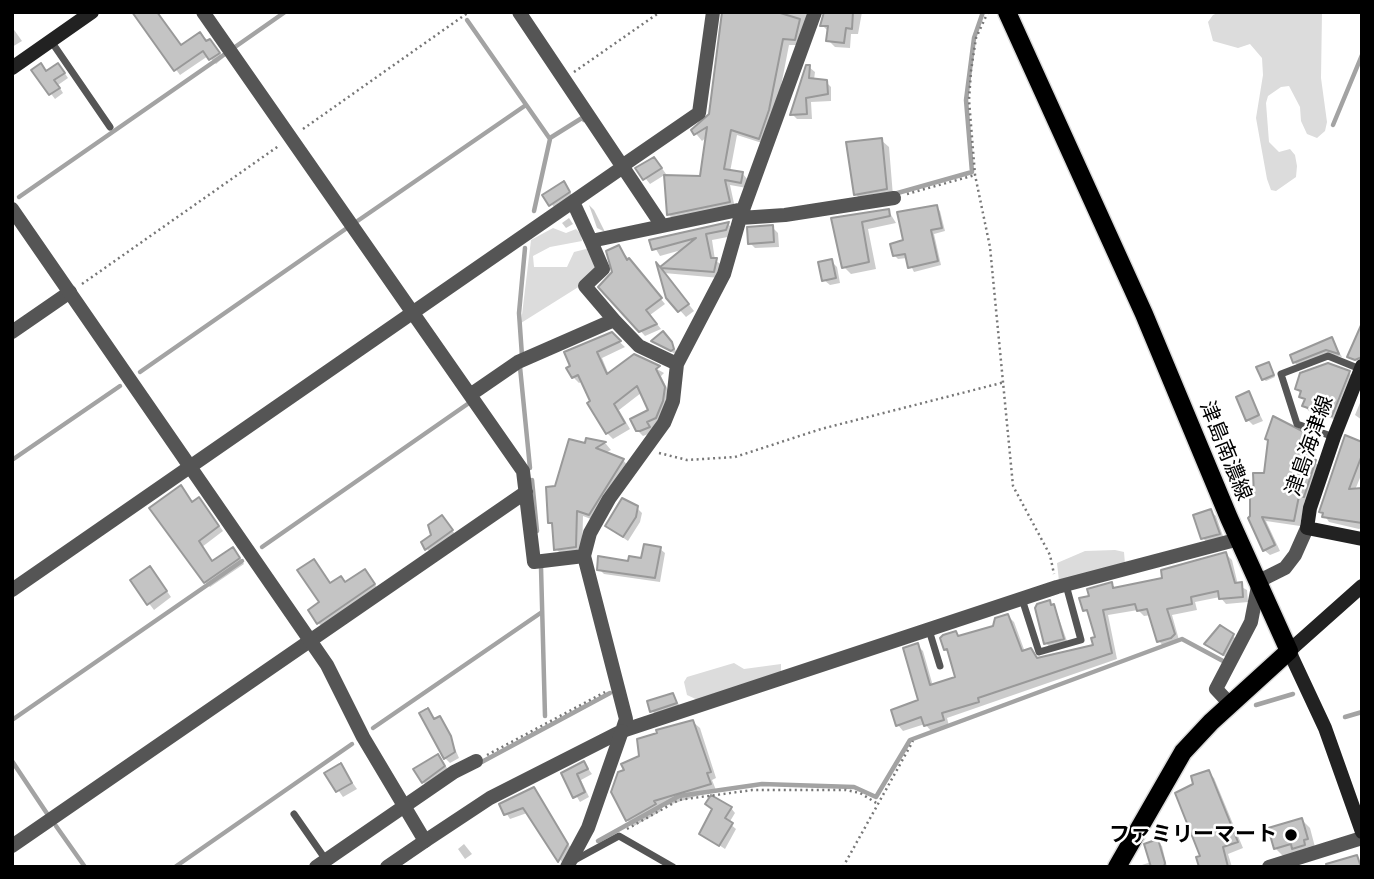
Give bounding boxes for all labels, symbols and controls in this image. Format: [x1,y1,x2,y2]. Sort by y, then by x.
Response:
street label: 津島海津線 [1281,392,1339,500]
street label: 津島南濃線 [1194,398,1256,504]
place label: ファミリーマート [1109,822,1277,848]
marker: ファミリーマート [1283,827,1299,843]

